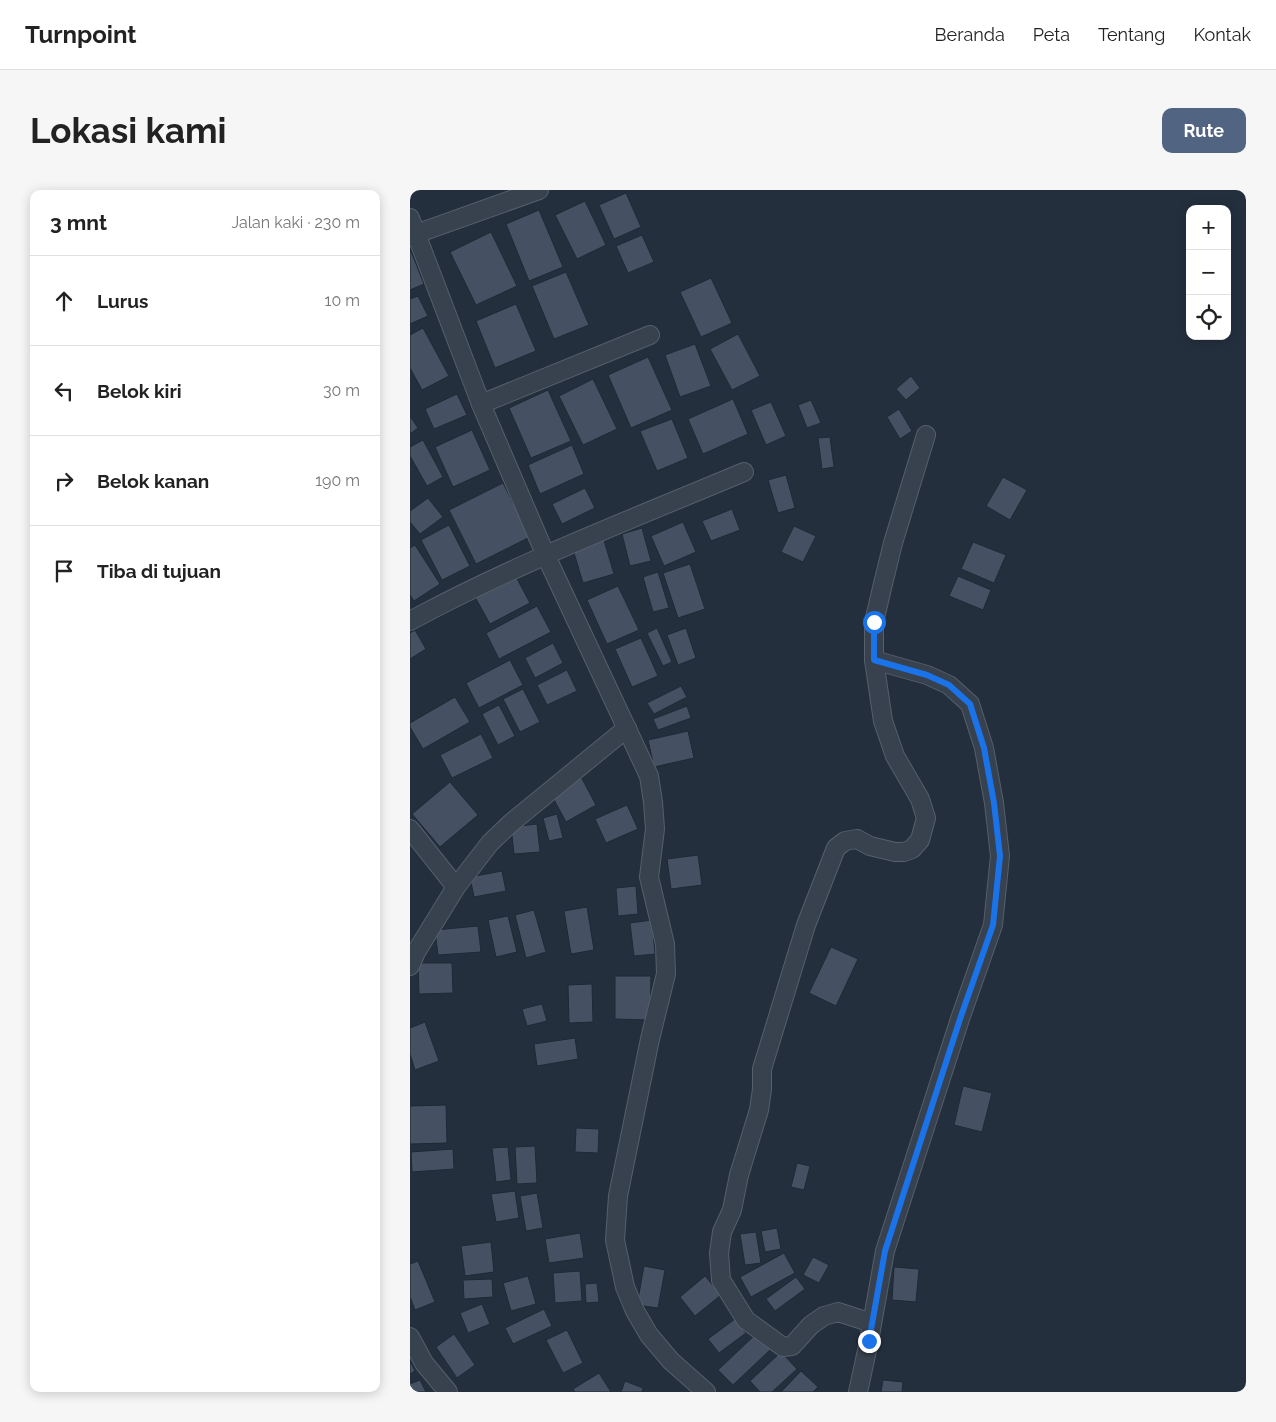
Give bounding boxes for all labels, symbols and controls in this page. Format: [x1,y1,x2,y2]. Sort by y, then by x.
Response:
text: Turnpoint [25,20,137,49]
text: Beranda [935,24,1005,45]
text: Peta [1033,24,1070,45]
text: Tentang [1098,24,1165,45]
text: Kontak [1193,24,1251,45]
button: Rute [1162,108,1246,153]
text: Lokasi kami [30,110,227,151]
map controls [1186,205,1231,340]
button: + [1186,205,1231,250]
text: 3 mnt [50,210,107,235]
text: Jalan kaki · 230 m [231,213,360,232]
button: − [1186,250,1231,295]
icon: ahead [50,287,78,315]
text: Lurus [97,290,148,312]
text: 10 m [325,291,360,310]
button: locate [1186,295,1231,340]
icon: left [50,377,78,405]
text: Belok kiri [97,380,182,402]
text: 30 m [323,381,360,400]
icon: right [50,467,78,495]
text: Belok kanan [97,470,209,492]
text: 190 m [315,471,360,490]
icon: arrive [50,557,78,585]
text: Tiba di tujuan [97,560,221,582]
route start [863,611,886,634]
route end [858,1330,881,1353]

